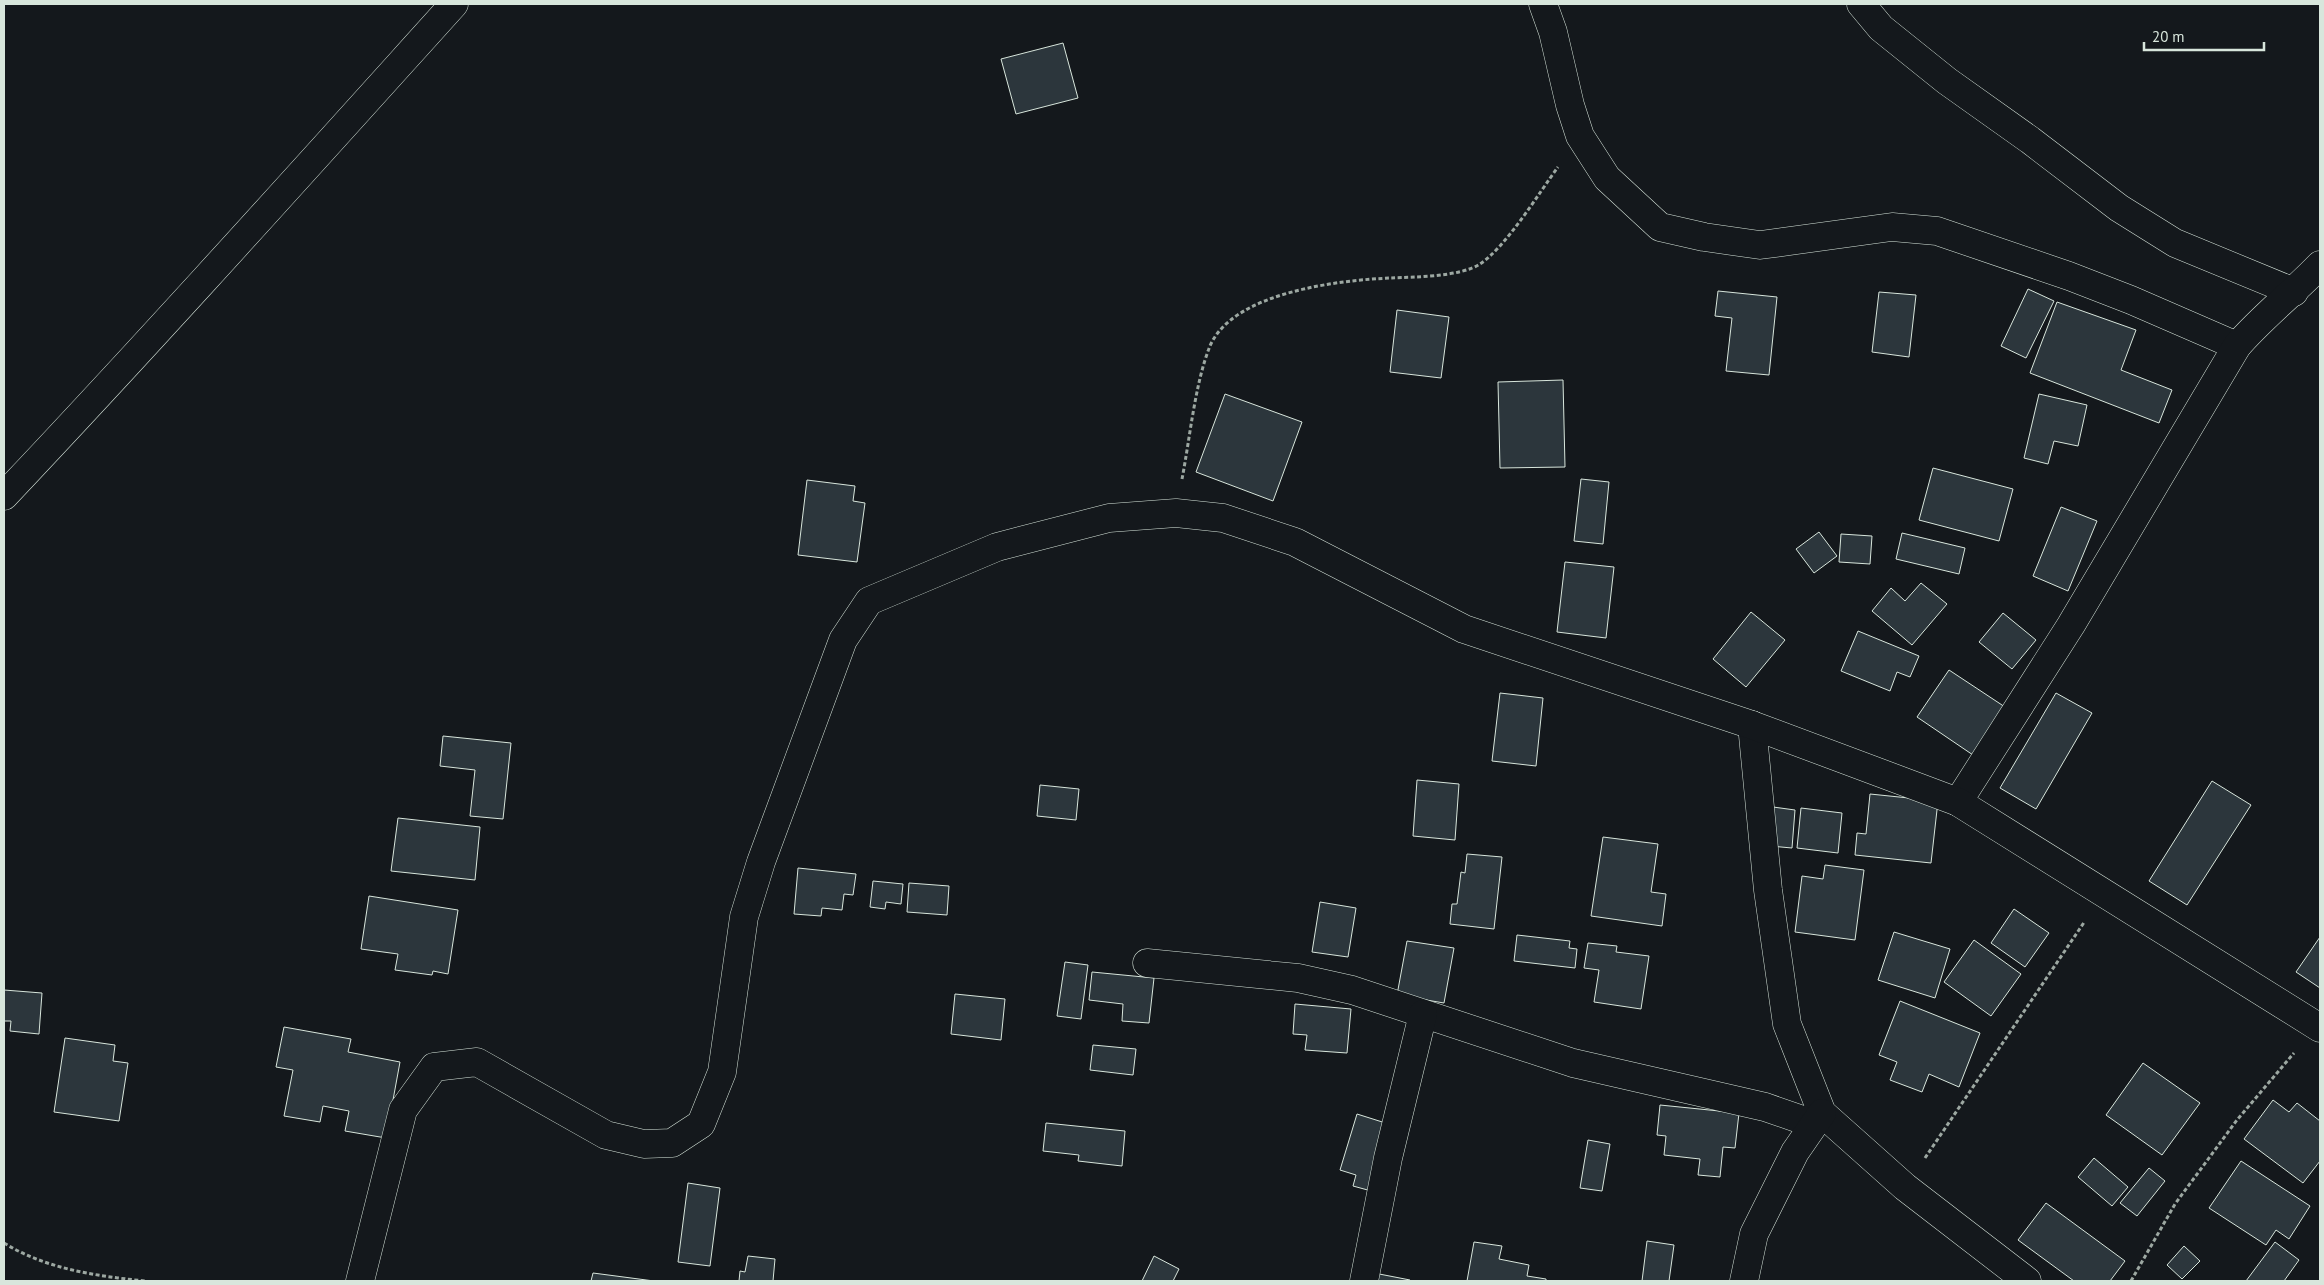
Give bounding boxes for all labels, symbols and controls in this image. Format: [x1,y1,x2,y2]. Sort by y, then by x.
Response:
scale bar [2144,20,2264,52]
text: 20 m [2152,27,2185,46]

